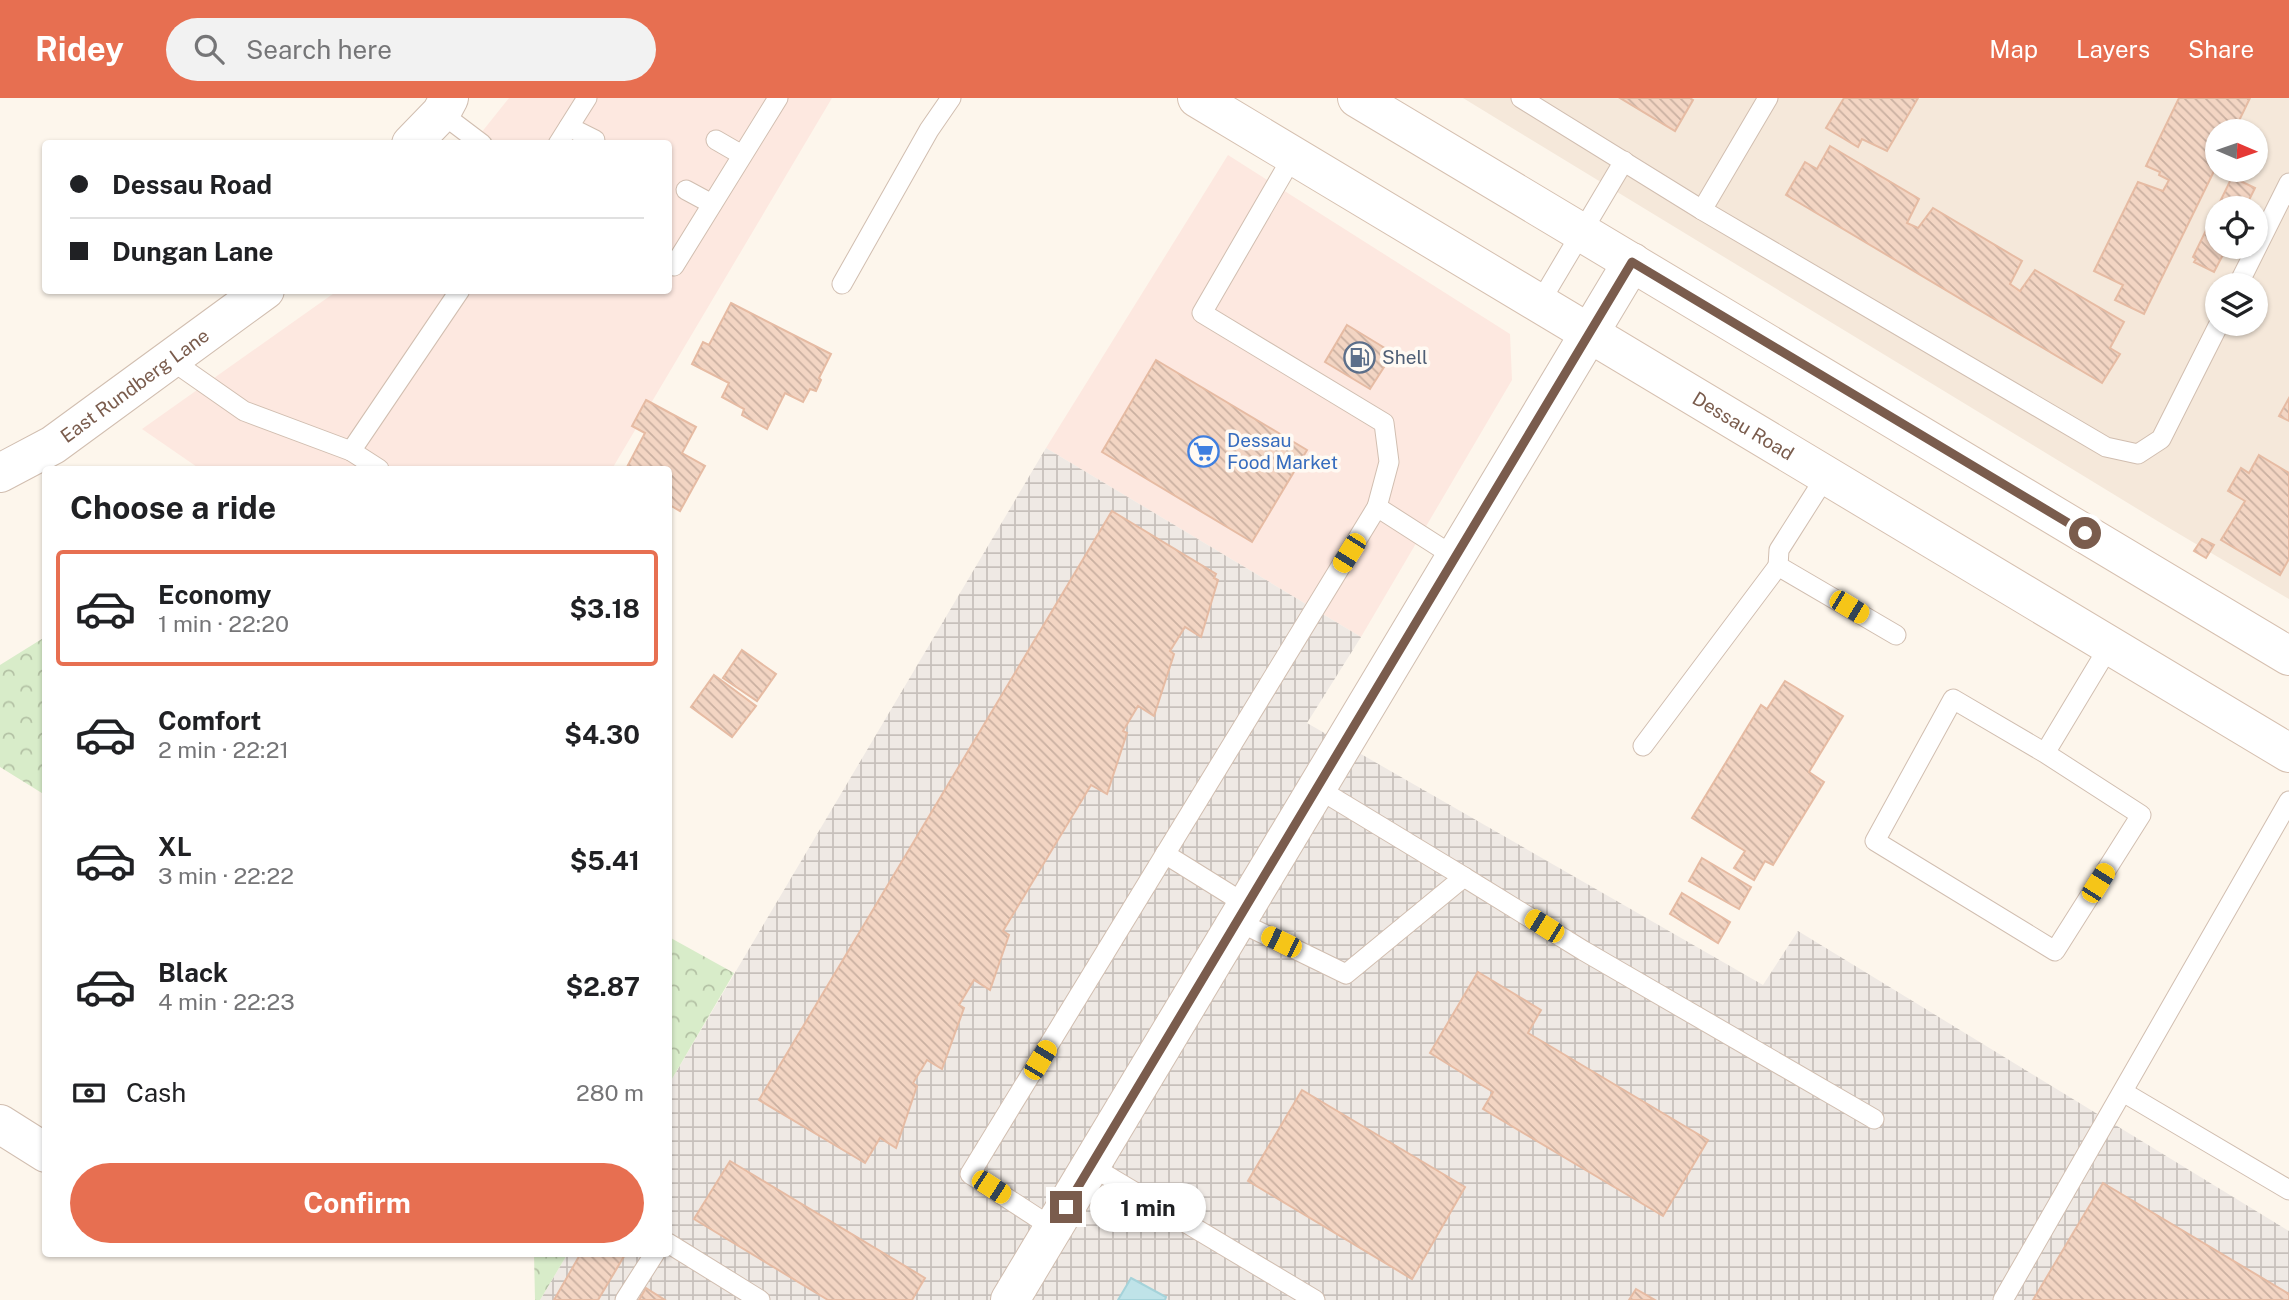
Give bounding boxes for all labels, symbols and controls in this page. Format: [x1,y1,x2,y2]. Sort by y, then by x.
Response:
search box [166,18,656,81]
text: Ridey [35,30,124,68]
icon: search [190,30,228,68]
text: Search here [246,34,392,65]
text: Map [1989,35,2038,63]
text: Layers [2076,35,2150,63]
text: Share [2188,35,2254,63]
north arrow [2205,119,2268,182]
map controls [2205,119,2268,336]
text: Dessau Road [112,169,272,200]
button: locate [2205,196,2268,259]
text: Dungan Lane [112,236,274,267]
button: layers [2205,273,2268,336]
street label: East Rundberg Lane [56,324,213,447]
fuel station icon: Shell [1342,340,1376,374]
place label: Shell [1382,346,1428,368]
street label: Dessau Road [1689,387,1798,465]
place label: Dessau Food Market [1227,429,1338,473]
supermarket icon: Dessau Food Market [1187,434,1221,468]
text: Choose a ride [70,489,276,526]
route start [2069,517,2101,549]
car [1329,530,1370,576]
icon: car [74,577,137,640]
text: Economy [158,579,271,610]
car [1826,587,1873,627]
text: $3.18 [569,593,640,624]
text: 1 min · 22:20 [158,610,289,637]
icon: car [74,703,137,766]
text: Comfort [158,705,261,736]
text: $4.30 [564,719,640,750]
text: 2 min · 22:21 [158,736,289,763]
icon: car [74,829,137,892]
text: XL [158,831,192,862]
text: $5.41 [570,845,640,876]
car [2078,860,2119,906]
text: 3 min · 22:22 [158,862,294,889]
car [1521,906,1568,946]
car [1258,923,1305,961]
icon: car [74,955,137,1018]
text: Black [158,957,228,988]
text: $2.87 [565,971,640,1002]
text: 4 min · 22:23 [158,988,295,1015]
car [1021,1037,1060,1083]
icon: cash [70,1074,108,1112]
text: Cash [126,1077,186,1108]
text: 280 m [576,1079,644,1106]
button: Confirm [70,1163,644,1243]
car [968,1167,1015,1207]
callout: 1 min [1090,1182,1206,1232]
route end [1050,1191,1082,1223]
text: 1 min [1120,1194,1176,1221]

